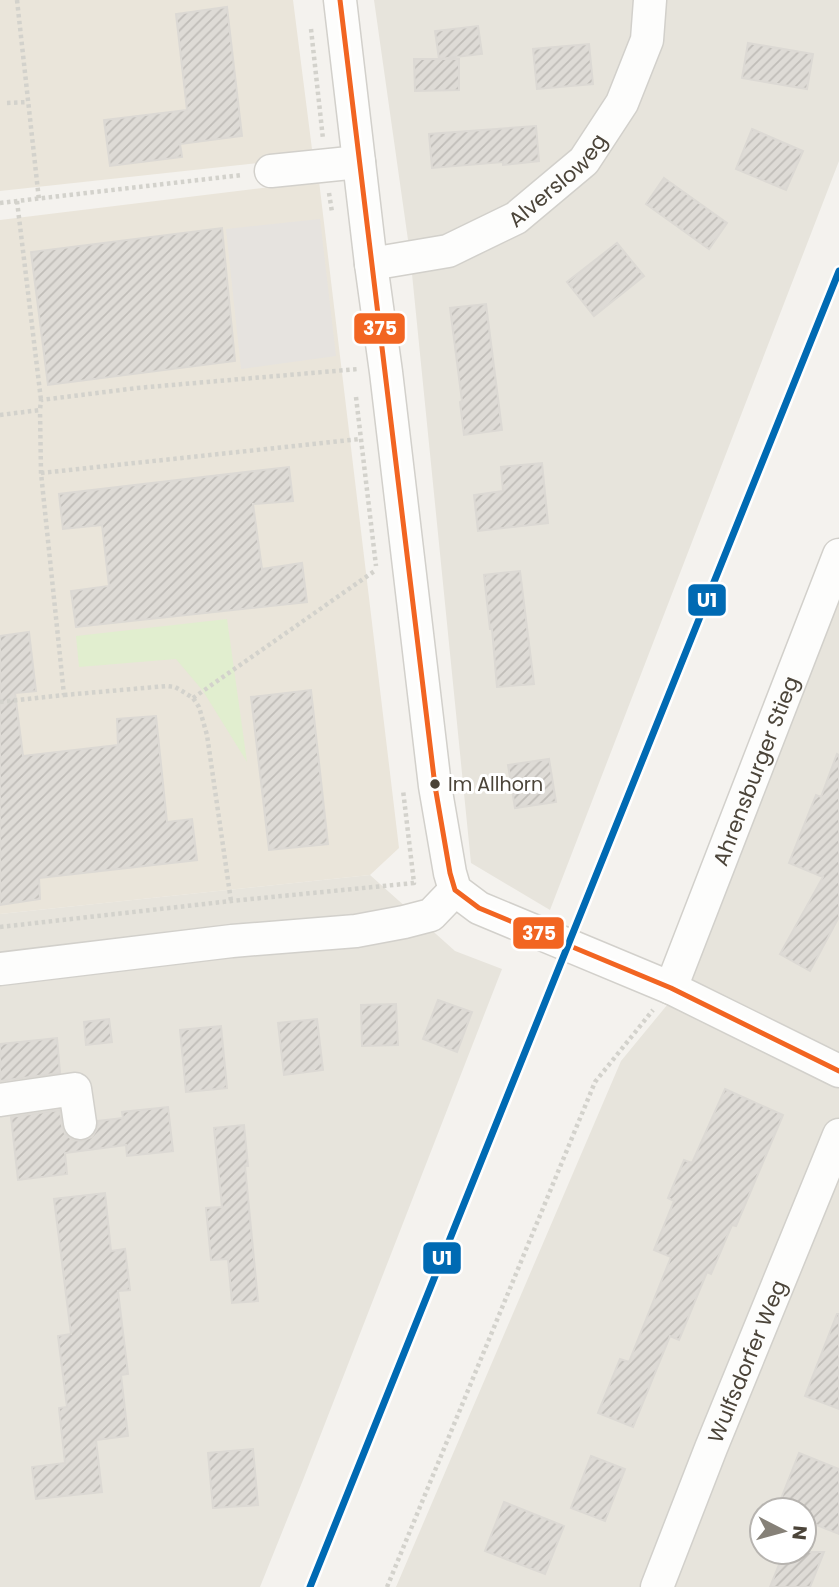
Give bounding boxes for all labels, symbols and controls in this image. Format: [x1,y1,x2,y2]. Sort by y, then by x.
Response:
street label: Alversloweg [502,127,613,233]
line badge: 375 [353,312,406,345]
text: 375 [363,315,397,342]
line badge: U1 [687,583,727,617]
text: U1 [697,587,717,614]
street label: Ahrensburger Stieg [705,672,805,870]
place label: Im Allhorn [448,771,543,798]
marker: Im Allhorn [428,777,442,791]
line badge: 375 [512,916,565,950]
text: 375 [522,920,556,947]
line badge: U1 [422,1241,462,1275]
text: U1 [432,1245,452,1272]
street label: Wulfsdorfer Weg [700,1275,793,1447]
north arrow [748,1496,818,1566]
text: N [785,1524,814,1541]

